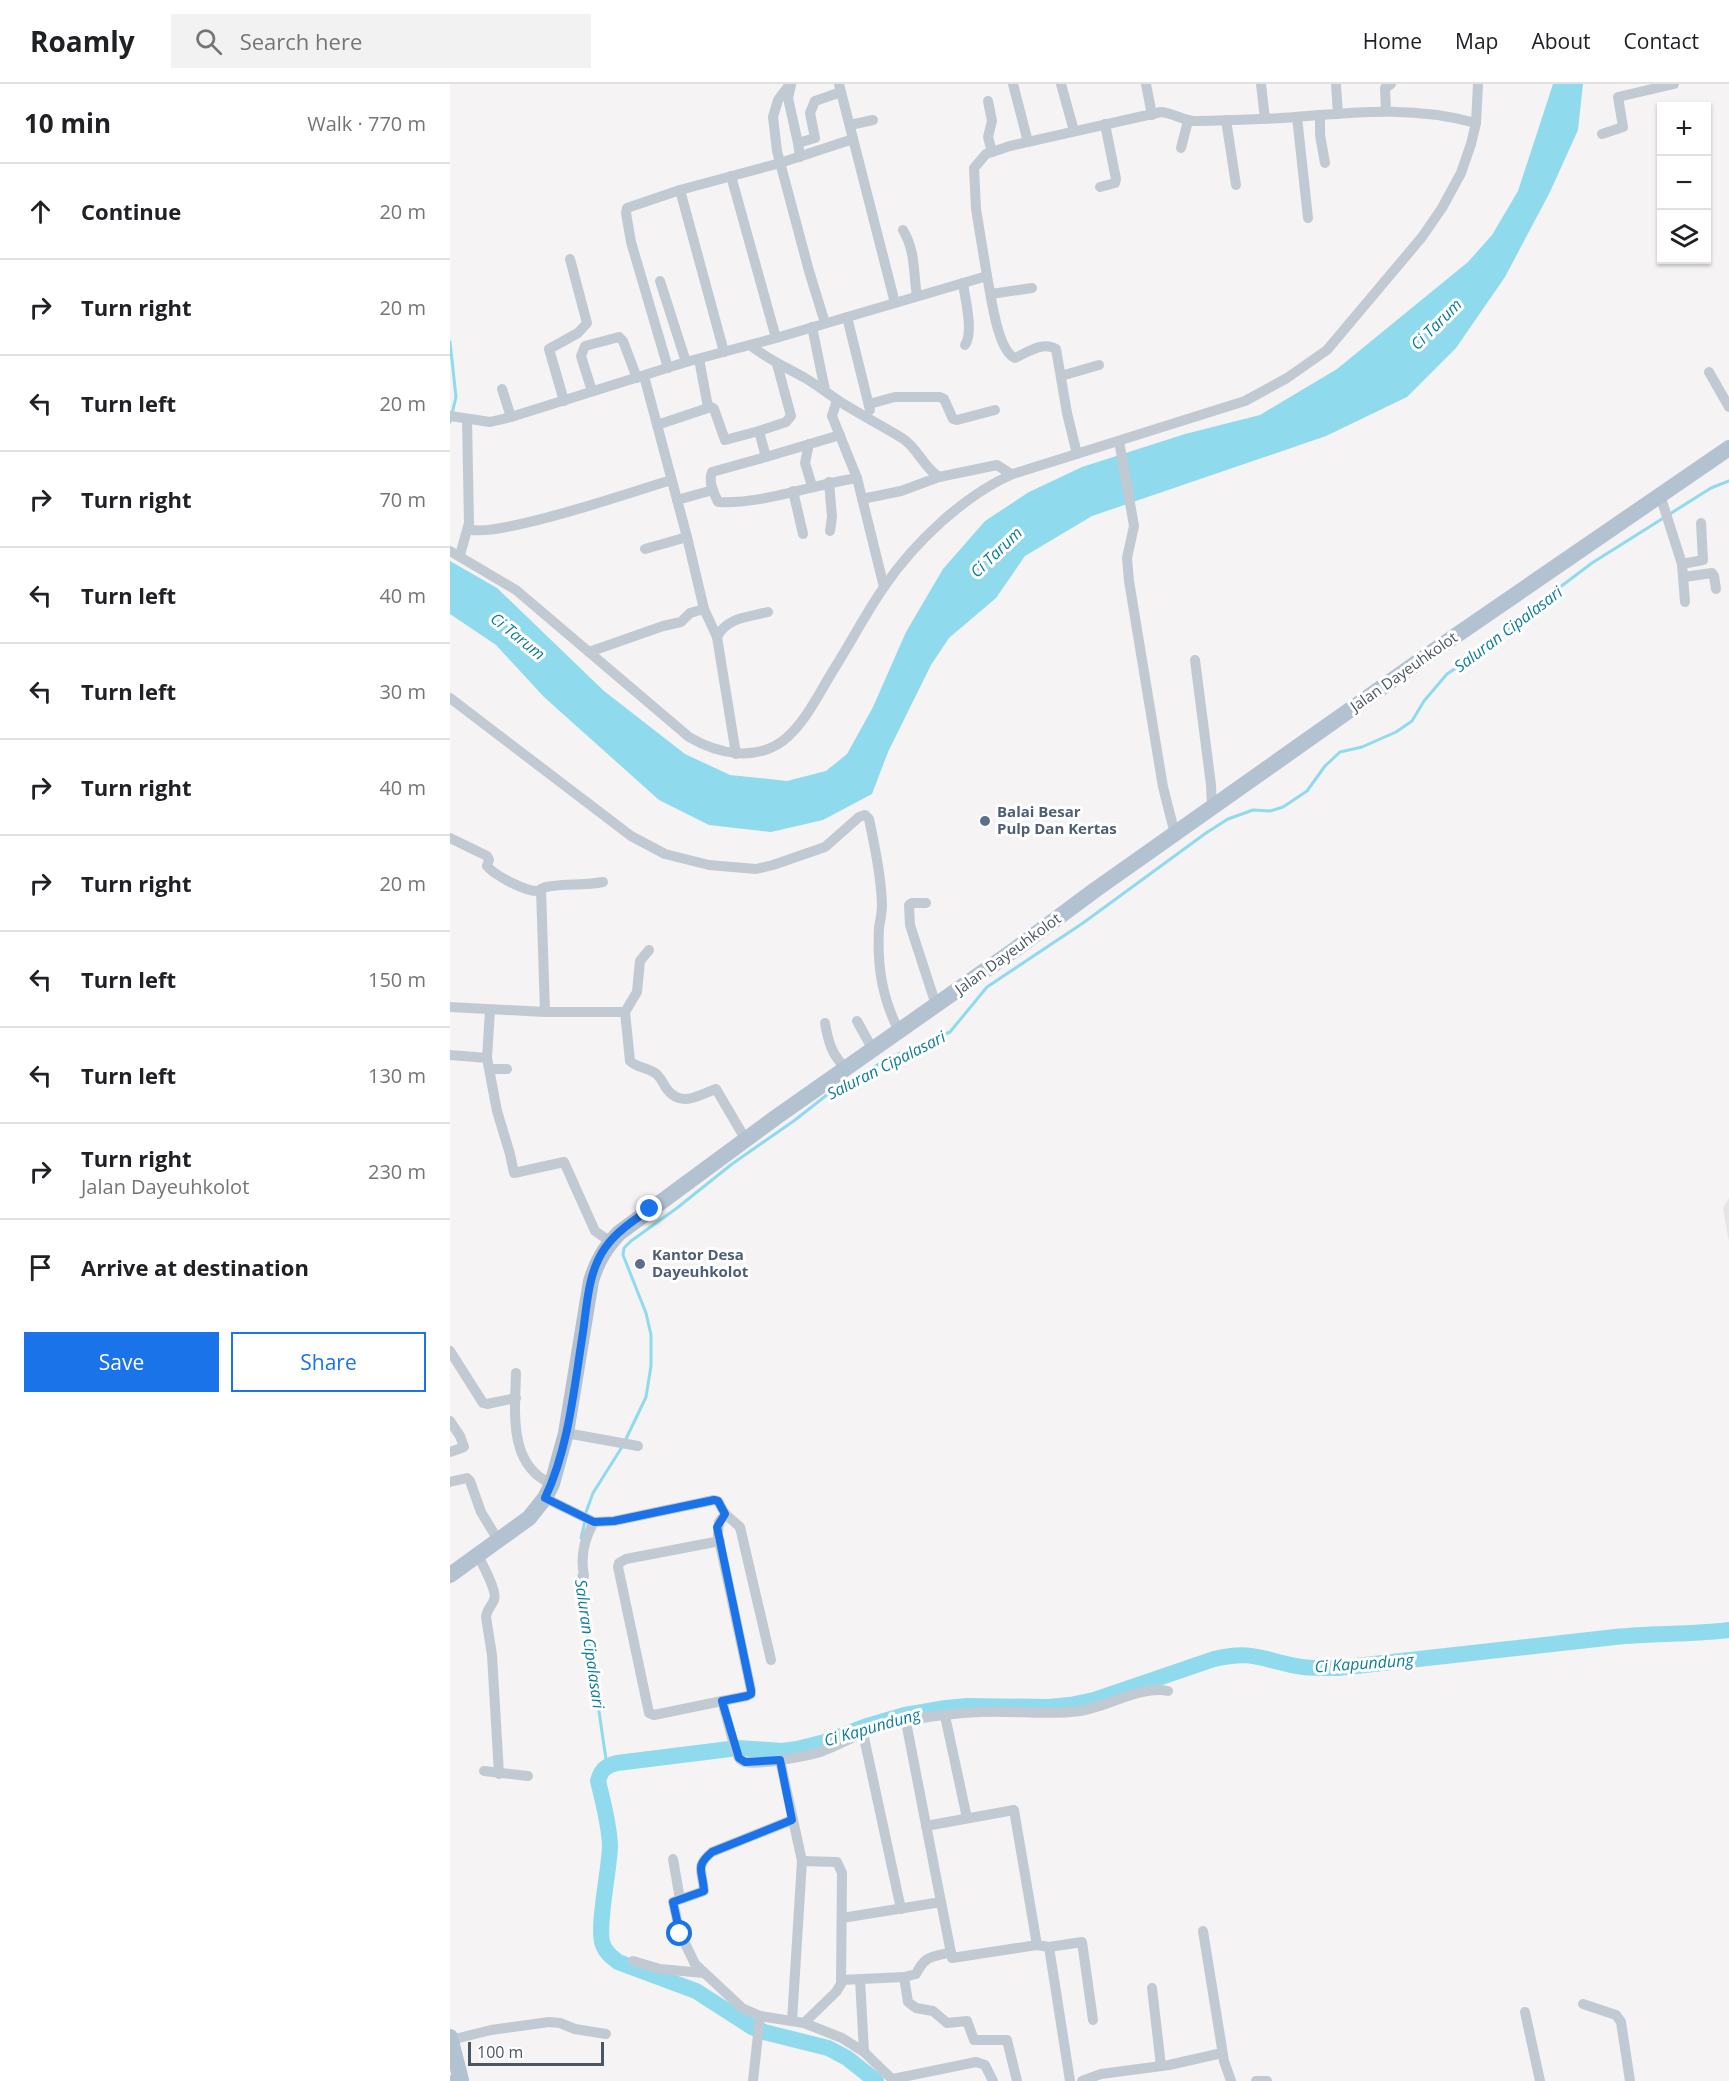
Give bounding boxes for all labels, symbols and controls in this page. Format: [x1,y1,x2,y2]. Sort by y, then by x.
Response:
search box [171,14,591,68]
text: Roamly [30,22,135,60]
icon: search [192,25,225,58]
text: Search here [240,26,362,56]
text: Home [1363,27,1422,55]
text: Map [1455,27,1498,55]
text: About [1531,27,1591,55]
text: Contact [1624,27,1699,55]
map controls [1657,102,1711,264]
button: + [1657,102,1711,156]
text: 10 min [24,105,111,141]
text: Walk · 770 m [307,110,426,137]
button: − [1657,156,1711,210]
icon: ahead [24,195,57,228]
text: Continue [81,196,181,226]
text: 20 m [379,198,426,225]
button: layers [1657,210,1711,264]
icon: right [24,291,57,324]
text: Turn right [81,292,192,322]
text: 20 m [379,294,426,321]
water label: Ci Tarum [1406,294,1466,354]
icon: left [24,387,57,420]
text: Turn left [81,388,176,418]
text: 20 m [379,390,426,417]
icon: right [24,483,57,516]
text: Turn right [81,484,192,514]
text: 70 m [379,486,426,513]
water label: Ci Tarum [965,522,1027,582]
icon: left [24,579,57,612]
text: Turn left [81,580,176,610]
water label: Saluran Cipalasari [1449,580,1567,677]
text: 40 m [379,582,426,609]
water label: Ci Tarum [486,607,550,665]
street label: Jalan Dayeuhkolot [1344,627,1461,717]
icon: left [24,675,57,708]
text: Turn left [81,676,176,706]
text: 30 m [379,678,426,705]
icon: right [24,771,57,804]
text: Turn right [81,772,192,802]
text: 40 m [379,774,426,801]
place label: Balai Besar Pulp Dan Kertas [997,801,1117,838]
marker: Balai Besar Pulp Dan Kertas [978,814,992,828]
icon: right [24,867,57,900]
text: Turn right [81,868,192,898]
text: 20 m [379,870,426,897]
street label: Jalan Dayeuhkolot [949,908,1064,1000]
icon: left [24,963,57,996]
text: Turn left [81,964,176,994]
text: 150 m [368,966,426,993]
water label: Saluran Cipalasari [823,1025,950,1104]
icon: left [24,1059,57,1092]
text: Turn left [81,1060,176,1090]
text: 130 m [368,1062,426,1089]
text: Turn right [81,1143,192,1173]
icon: right [24,1155,57,1188]
text: 230 m [368,1158,426,1185]
text: Jalan Dayeuhkolot [81,1173,249,1200]
route end [636,1195,662,1221]
place label: Kantor Desa Dayeuhkolot [652,1244,749,1281]
icon: arrive [24,1251,57,1284]
text: Arrive at destination [81,1252,309,1282]
marker: Kantor Desa Dayeuhkolot [633,1257,647,1271]
button: Save [24,1332,219,1392]
button: Share [231,1332,426,1392]
water label: Saluran Cipalasari [570,1578,610,1711]
water label: Ci Kapundung [1314,1649,1415,1677]
water label: Ci Kapundung [821,1703,923,1751]
route start [666,1920,692,1946]
scale bar [468,2039,604,2066]
text: 100 m [477,2041,523,2063]

